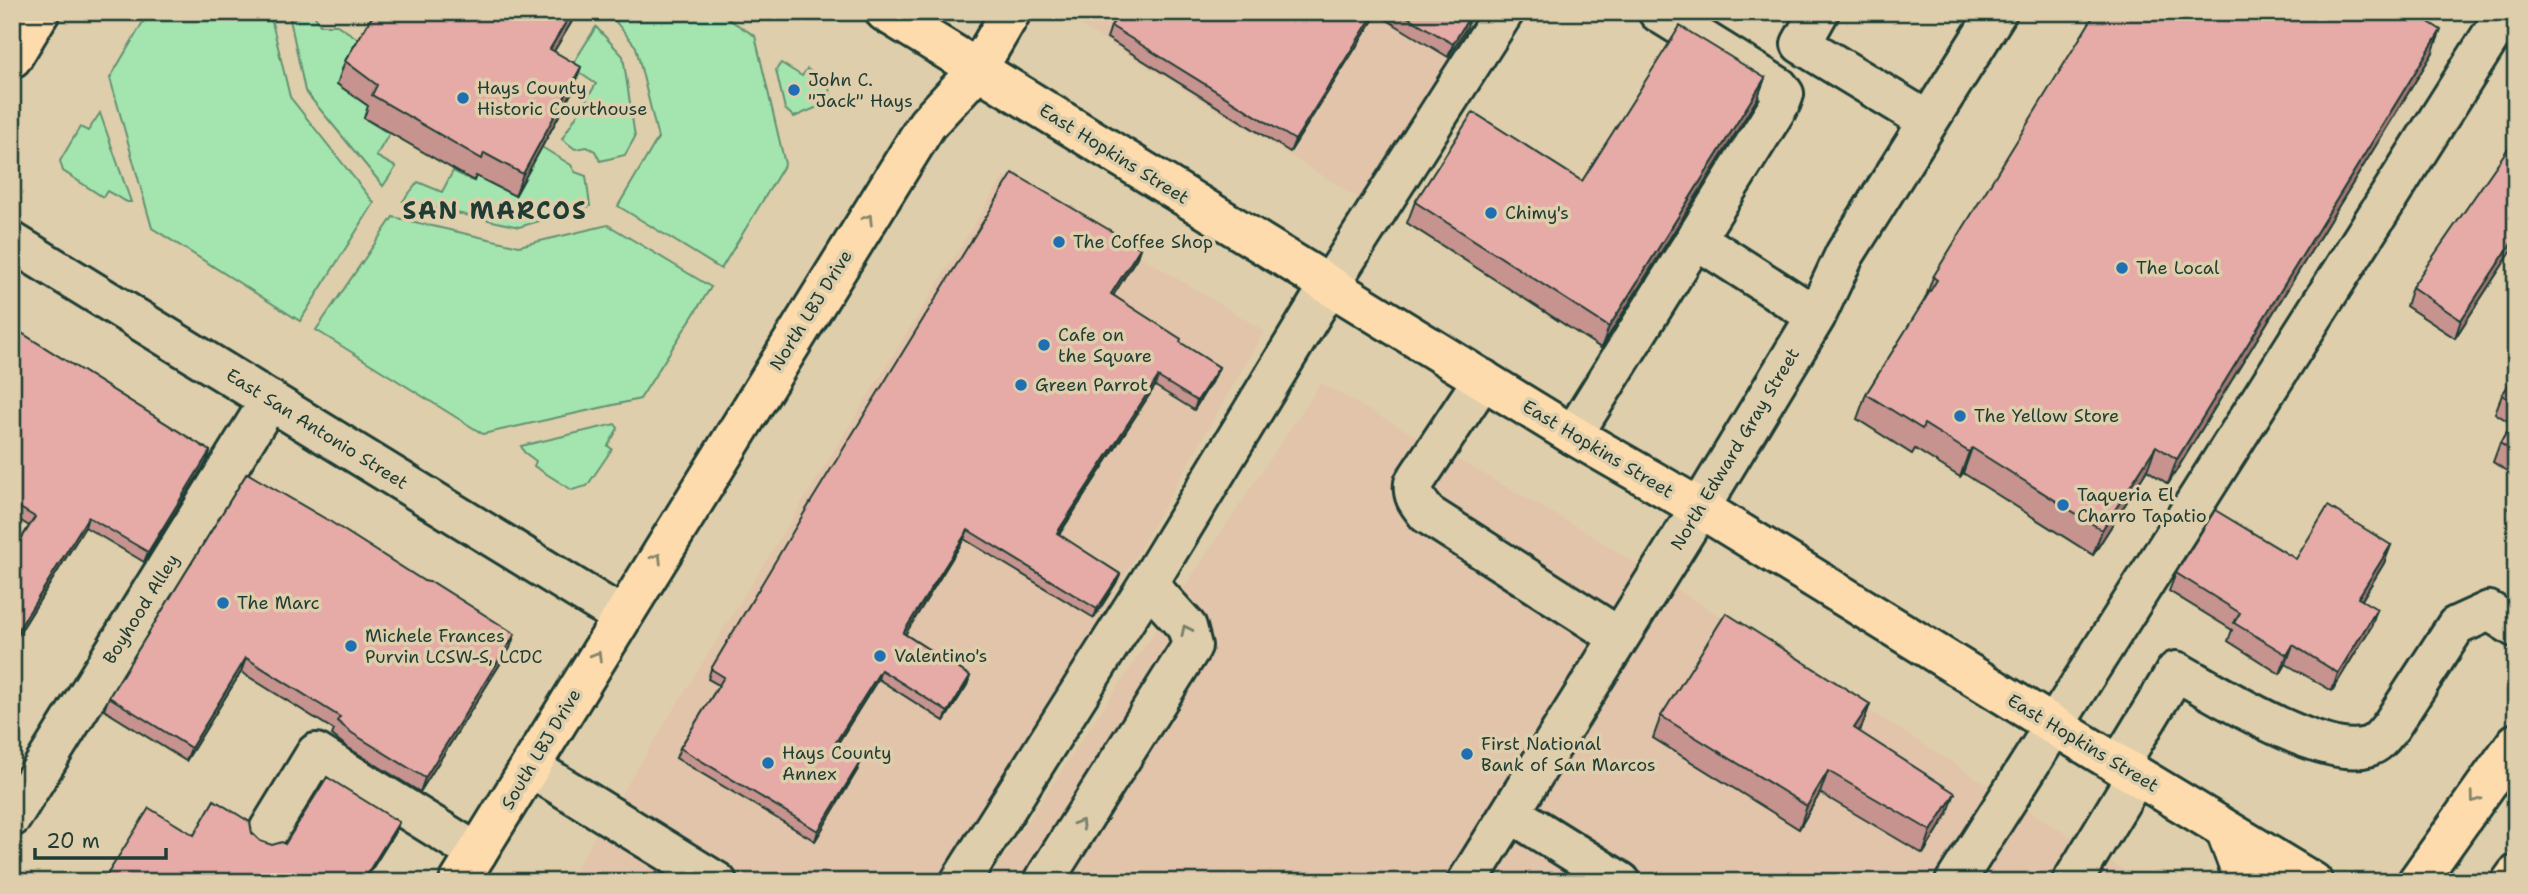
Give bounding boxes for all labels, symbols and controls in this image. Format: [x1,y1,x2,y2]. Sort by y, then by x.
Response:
place label: John C. "Jack" Hays [808,68,913,113]
place label: Hays County Historic Courthouse [477,76,647,121]
marker: John C. "Jack" Hays [786,82,802,98]
marker: Hays County Historic Courthouse [455,90,471,106]
street label: East Hopkins Street [1035,98,1193,210]
district label: SAN MARCOS [402,195,588,227]
place label: Chimy's [1505,201,1569,225]
marker: Chimy's [1483,205,1499,221]
one-way arrow [859,214,872,227]
place label: The Coffee Shop [1073,230,1213,254]
marker: The Coffee Shop [1051,234,1067,250]
street label: North LBJ Drive [764,245,858,375]
place label: The Local [2136,256,2220,280]
marker: The Local [2114,260,2130,276]
place label: Cafe on the Square [1058,323,1152,368]
marker: Cafe on the Square [1036,337,1052,353]
street label: North Edward Gray Street [1665,343,1805,555]
street label: East San Antonio Street [221,363,413,495]
place label: Green Parrot [1035,373,1148,397]
marker: Green Parrot [1013,377,1029,393]
street label: East Hopkins Street [1518,394,1678,504]
place label: The Yellow Store [1974,404,2119,428]
marker: The Yellow Store [1952,408,1968,424]
place label: Taqueria El Charro Tapatio [2077,483,2207,528]
marker: Taqueria El Charro Tapatio [2055,497,2071,513]
street label: Boyhood Alley [97,549,185,669]
one-way arrow [649,553,662,566]
place label: The Marc [237,591,319,615]
marker: The Marc [215,595,231,611]
place label: Michele Frances Purvin LCSW-S, LCDC [365,624,542,669]
one-way arrow [1180,625,1194,638]
marker: Michele Frances Purvin LCSW-S, LCDC [343,638,359,654]
place label: Valentino's [894,644,987,668]
marker: Valentino's [872,648,888,664]
one-way arrow [589,651,602,664]
street label: South LBJ Drive [496,684,586,814]
street label: East Hopkins Street [2003,688,2163,798]
place label: First National Bank of San Marcos [1481,732,1656,777]
place label: Hays County Annex [782,741,892,786]
marker: First National Bank of San Marcos [1459,746,1475,762]
marker: Hays County Annex [760,755,776,771]
one-way arrow [2471,790,2483,803]
scale bar [35,817,166,861]
one-way arrow [1071,819,1084,832]
text: 20 m [46,827,100,855]

